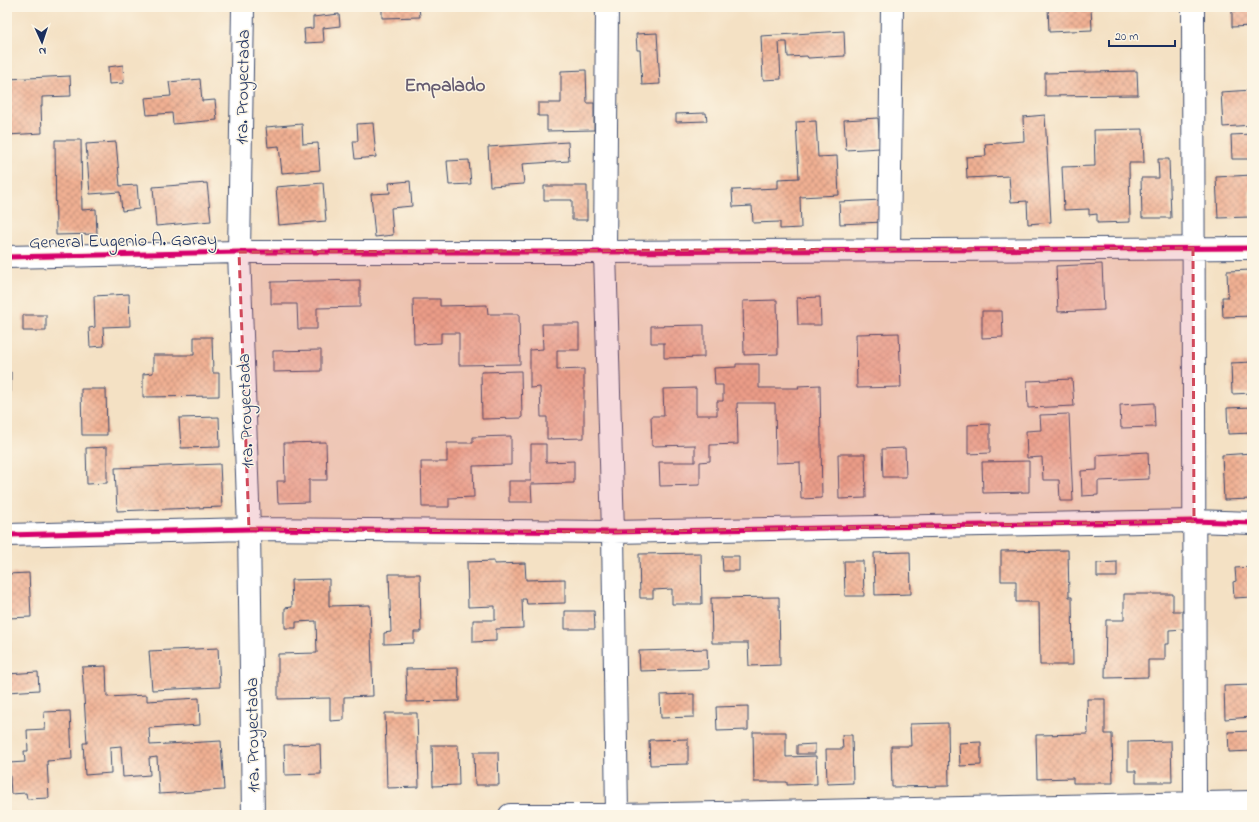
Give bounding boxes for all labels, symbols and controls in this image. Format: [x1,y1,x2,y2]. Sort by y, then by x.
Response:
north arrow [22,22,62,62]
scale bar [1109,22,1175,48]
text: 20 m [1115,28,1138,46]
street label: 1ra. Proyectada [230,29,258,145]
text: N [38,43,47,59]
district label: Empalado [405,73,486,100]
street label: General Eugenio A. Garay [29,227,217,258]
street label: 1ra. Proyectada [232,353,262,469]
street label: 1ra. Proyectada [240,677,268,793]

